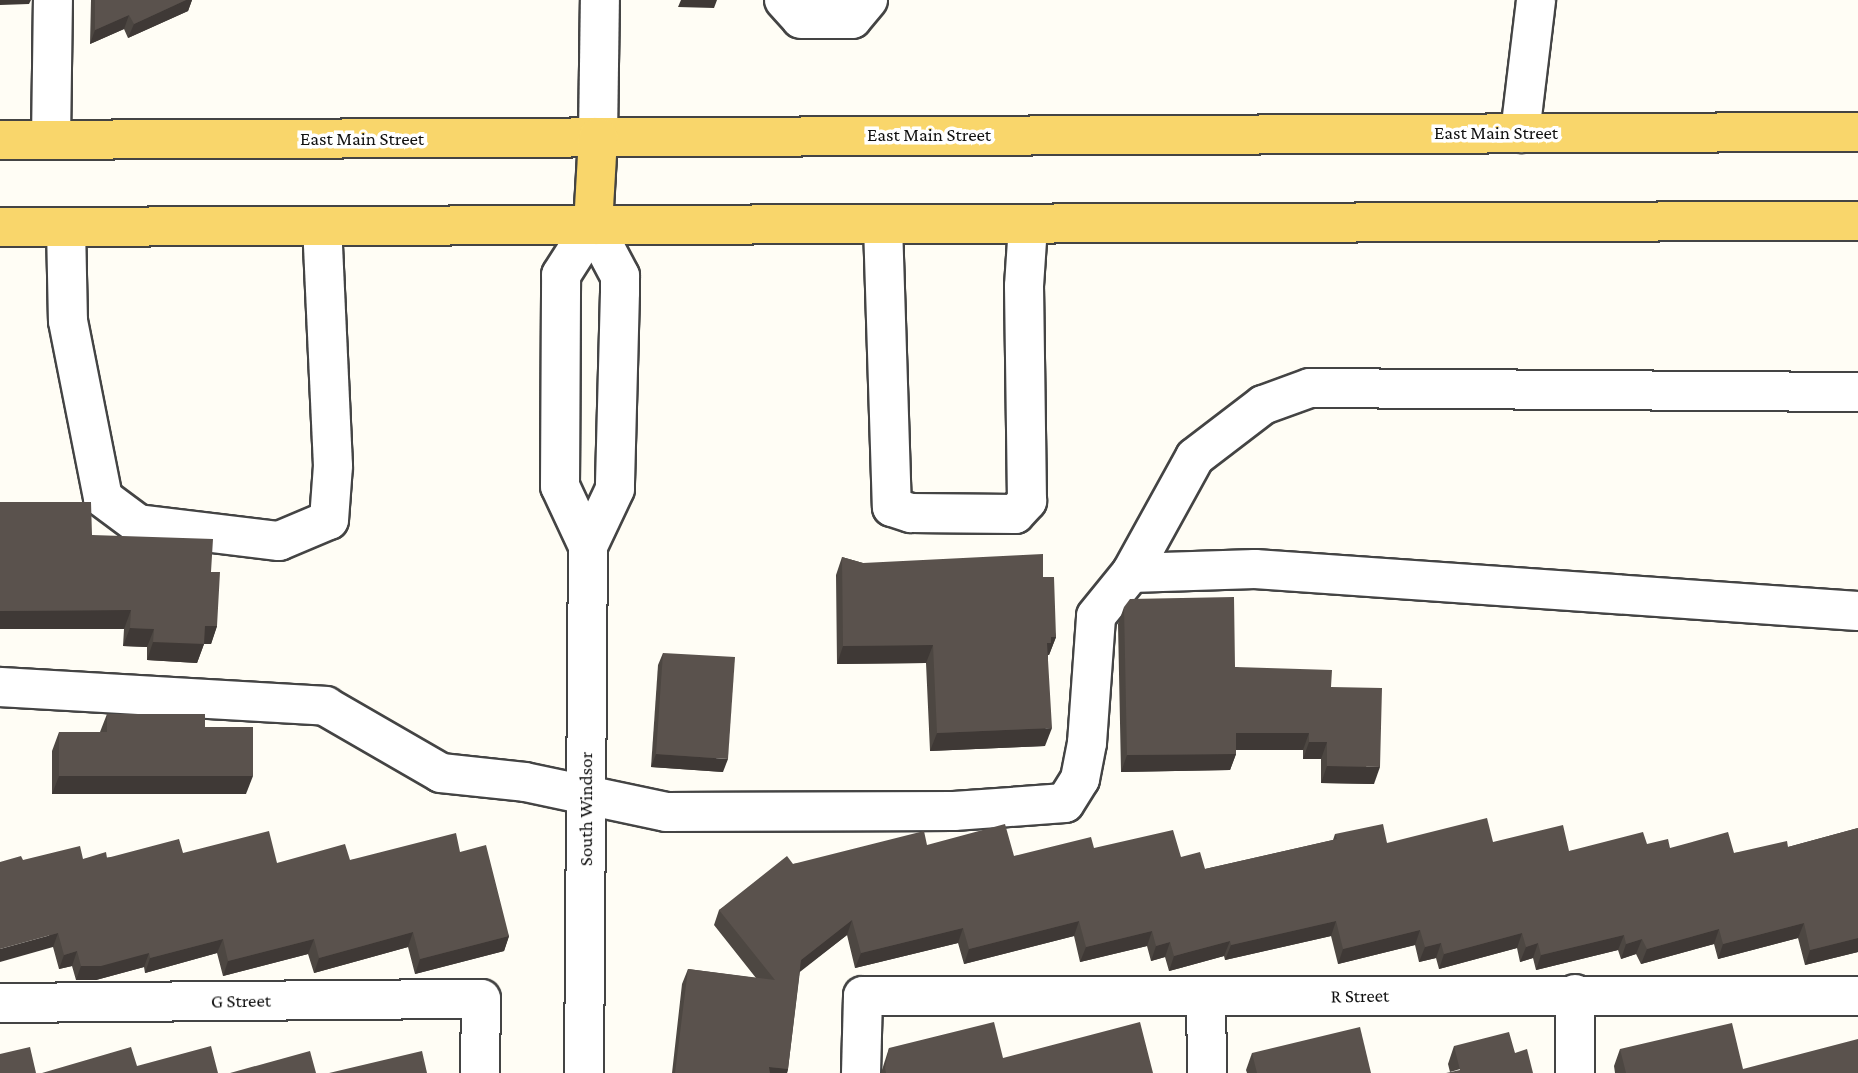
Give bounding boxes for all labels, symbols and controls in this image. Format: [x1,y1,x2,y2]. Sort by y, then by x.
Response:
street label: East Main Street [1434,122,1558,144]
street label: East Main Street [867,124,991,146]
street label: East Main Street [300,128,424,150]
street label: South Windsor [575,752,597,866]
street label: R Street [1331,984,1389,1008]
street label: G Street [211,989,271,1013]

